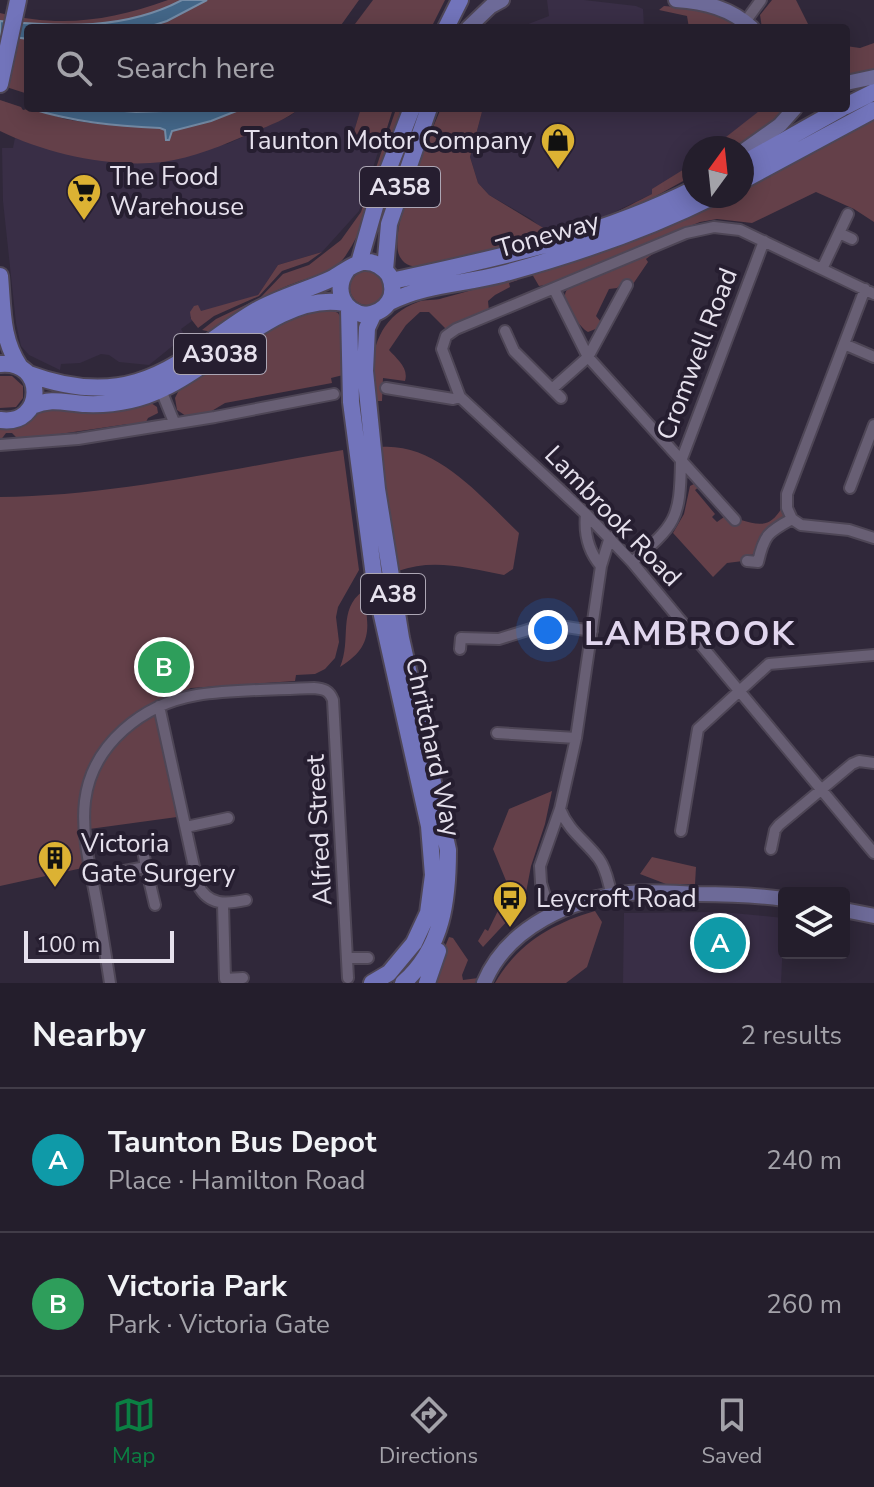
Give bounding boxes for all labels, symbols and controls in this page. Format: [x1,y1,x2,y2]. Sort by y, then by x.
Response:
search box [24,24,850,112]
icon: search [52,46,96,90]
text: Search here [116,48,275,89]
shop icon: Taunton Motor Company [539,121,577,171]
place label: Taunton Motor Company [244,123,533,158]
north arrow [682,136,754,208]
place label: The Food Warehouse [110,159,244,224]
road number: A358 [360,167,440,207]
supermarket icon: The Food Warehouse [65,172,103,222]
street label: Toneway [493,204,604,266]
street label: Cromwell Road [648,263,746,445]
road number: A3038 [174,334,266,374]
street label: Lambrook Road [537,438,689,594]
road number: A38 [361,574,425,614]
your location [528,610,568,650]
district label: LAMBROOK [584,611,796,657]
pin: B [138,637,190,697]
street label: Chritchard Way [397,654,469,840]
street label: Alfred Street [298,753,340,906]
place label: Victoria Gate Surgery [80,826,236,891]
building icon: Victoria Gate Surgery [36,839,74,889]
bus stop icon: Leycroft Road [491,879,529,929]
place label: Leycroft Road [536,881,697,916]
map controls [778,887,850,959]
button: layers [778,887,850,959]
pin: A [694,913,746,973]
scale bar [24,927,174,963]
text: 100 m [36,930,100,960]
text: Nearby [32,1012,146,1058]
text: 2 results [741,1018,842,1053]
text: Taunton Bus Depot [108,1122,376,1163]
text: A [48,1143,68,1178]
text: 240 m [766,1143,842,1178]
text: Place · Hamilton Road [108,1163,366,1198]
text: Victoria Park [108,1266,287,1307]
text: B [49,1287,67,1322]
text: 260 m [766,1287,842,1322]
text: Park · Victoria Gate [108,1307,330,1342]
tab: Map [112,1393,156,1471]
tab: Directions [379,1393,478,1471]
tab: Saved [702,1393,762,1471]

